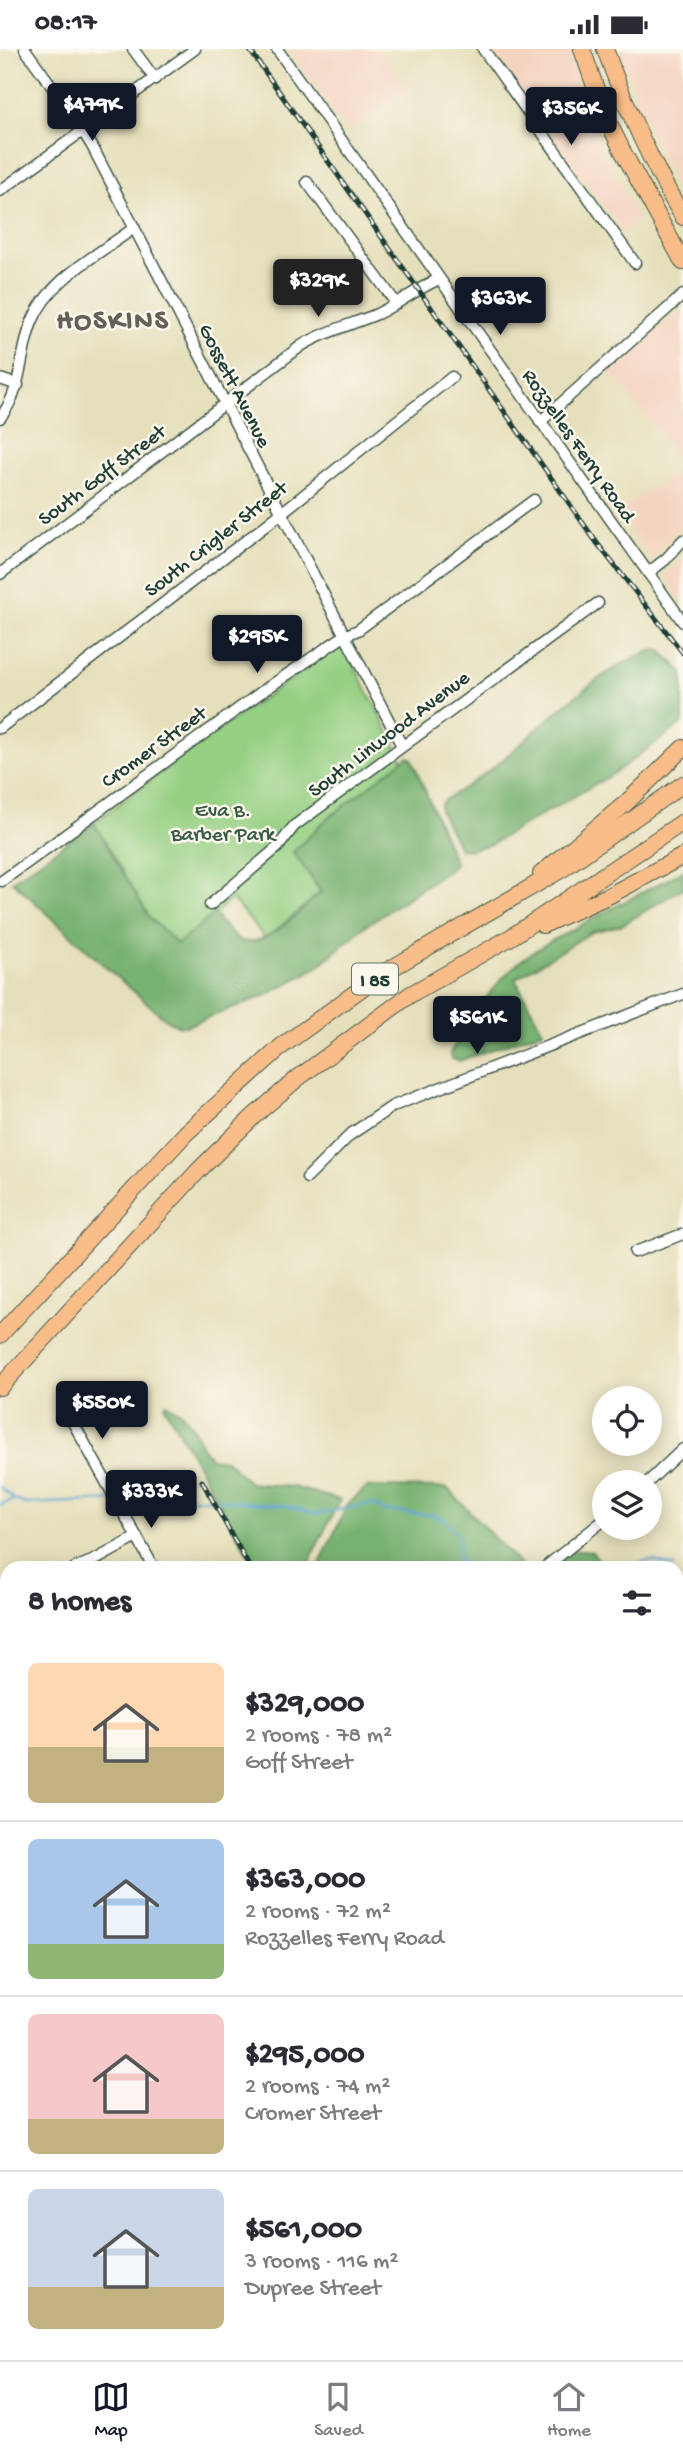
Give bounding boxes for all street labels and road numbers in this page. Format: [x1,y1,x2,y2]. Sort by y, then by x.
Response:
street label: Gossett Avenue [191,320,275,454]
street label: Rozzelles Ferry Road [515,365,640,530]
street label: South Goff Street [34,419,174,533]
street label: South Crigler Street [141,476,296,604]
street label: South Linwood Avenue [304,666,477,805]
street label: Cromer Street [98,701,214,795]
road number: I 85 [352,963,398,995]

